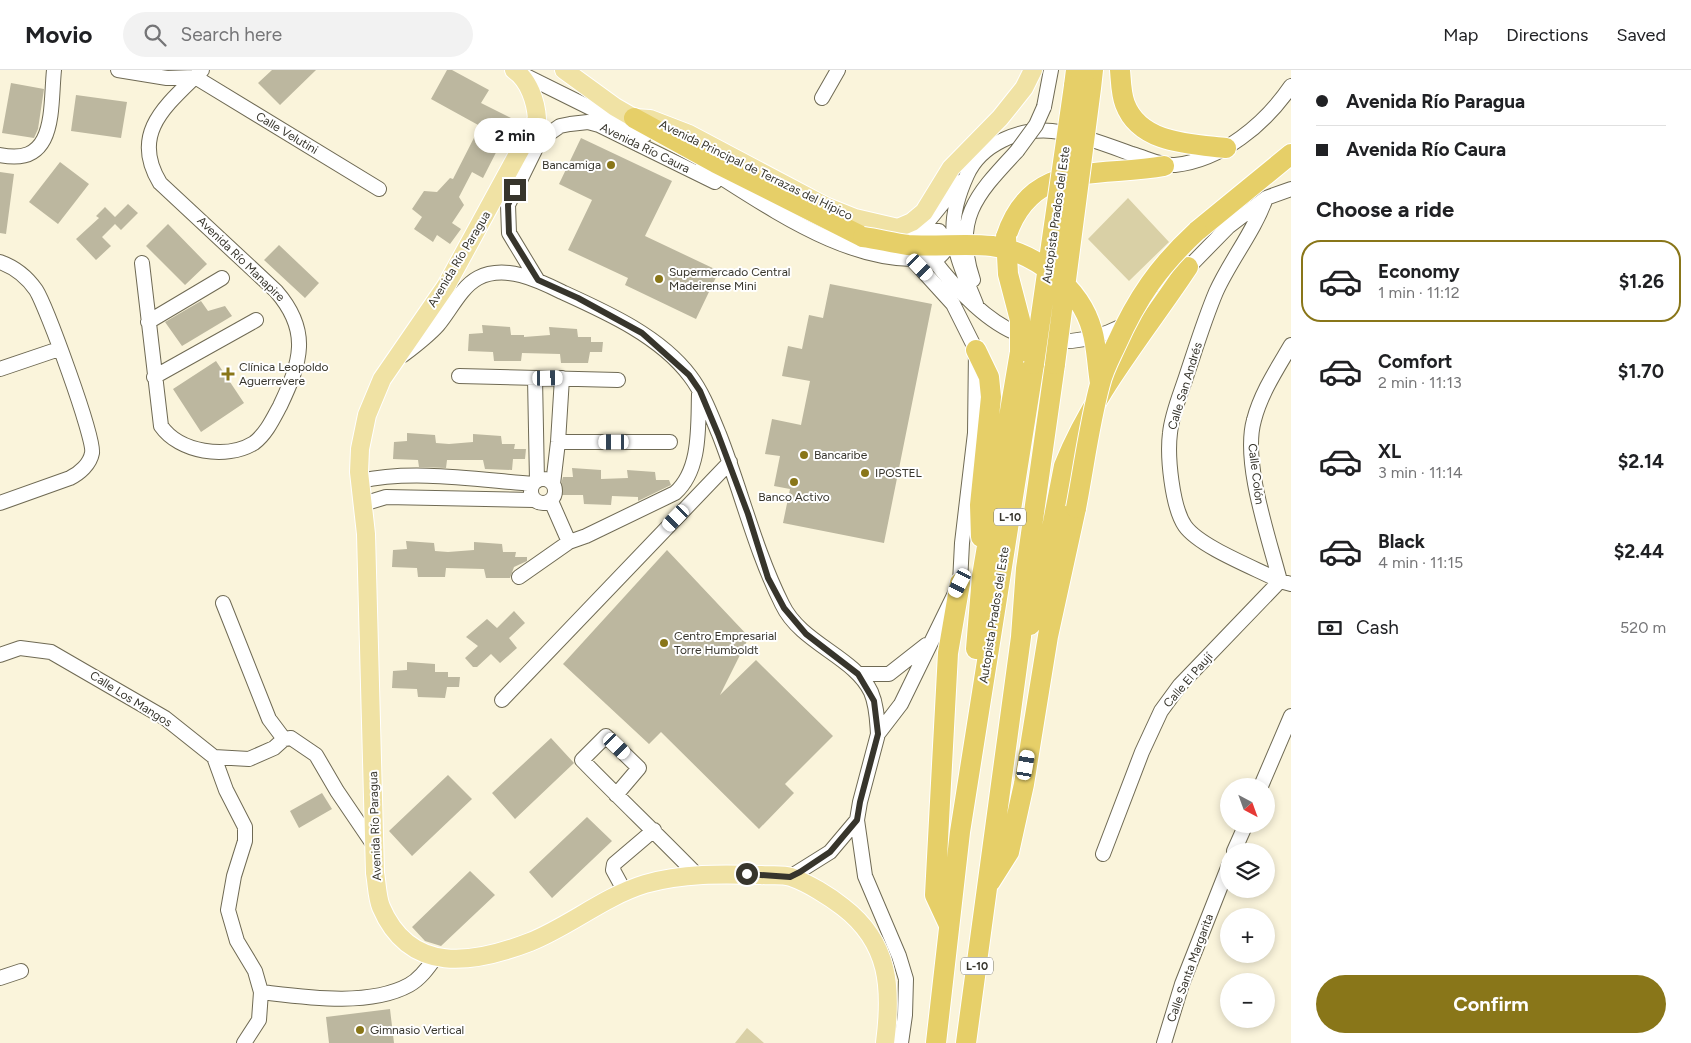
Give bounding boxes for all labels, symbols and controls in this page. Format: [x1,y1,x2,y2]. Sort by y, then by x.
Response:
search box [123,12,473,57]
text: Movio [25,20,93,49]
icon: search [141,21,169,49]
text: Search here [181,23,282,46]
text: Map [1443,24,1478,46]
text: Directions [1506,24,1588,46]
text: Saved [1616,24,1666,46]
text: Avenida Río Paragua [1346,90,1525,113]
street label: Calle Velutini [253,109,321,157]
street label: Avenida Principal de Terrazas del Hípico [657,117,855,223]
callout: 2 min [474,118,556,152]
street label: Avenida Río Caura [598,120,692,176]
text: 2 min [495,126,535,145]
text: Avenida Río Caura [1346,138,1506,161]
street label: Autopista Prados del Este [1039,145,1073,284]
place label: Bancamiga [542,158,601,172]
marker: Bancamiga [605,159,617,171]
route end [504,179,526,201]
text: Choose a ride [1316,196,1454,223]
street label: Avenida Río Paragua [425,208,493,310]
street label: Avenida Río Manapire [194,214,288,305]
car [904,251,935,283]
icon: car [1318,259,1363,304]
text: Economy [1378,260,1460,283]
place label: Supermercado Central Madeirense Mini [669,265,790,293]
text: $1.26 [1619,270,1664,293]
marker: Supermercado Central Madeirense Mini [653,273,665,285]
text: 1 min · 11:12 [1378,283,1460,302]
street label: Calle San Andrés [1165,340,1205,431]
icon: car [1318,349,1363,394]
text: Comfort [1378,350,1453,373]
place label: Clínica Leopoldo Aguerrevere [239,360,329,388]
text: $1.70 [1618,360,1664,383]
marker: Clínica Leopoldo Aguerrevere [221,367,235,381]
car [532,370,563,386]
text: 2 min · 11:13 [1378,373,1462,392]
car [599,435,629,450]
icon: car [1318,439,1363,484]
text: XL [1378,440,1401,463]
street label: Calle Colón [1245,443,1267,506]
place label: Bancaribe [814,448,868,462]
marker: Bancaribe [798,449,810,461]
text: $2.14 [1618,450,1664,473]
text: 3 min · 11:14 [1378,463,1463,482]
place label: IPOSTEL [875,466,923,480]
marker: IPOSTEL [859,467,871,479]
marker: Banco Activo [788,476,800,488]
place label: Banco Activo [758,490,830,504]
car [660,502,691,534]
road number: L-10 [994,508,1026,526]
icon: car [1318,529,1363,574]
text: Black [1378,530,1425,553]
text: $2.44 [1614,540,1664,563]
street label: Autopista Prados del Este [976,545,1012,684]
text: 4 min · 11:15 [1378,553,1463,572]
car [946,566,973,600]
icon: cash [1316,614,1344,642]
text: Cash [1356,616,1399,639]
text: 520 m [1620,618,1666,637]
place label: Centro Empresarial Torre Humboldt [674,629,777,657]
marker: Centro Empresarial Torre Humboldt [658,637,670,649]
street label: Calle El Paují [1160,649,1216,710]
street label: Calle Los Mangos [87,668,175,730]
car [600,730,633,762]
car [1016,749,1035,781]
street label: Avenida Río Paragua [366,771,384,881]
north arrow [1220,778,1275,832]
map controls [1220,778,1275,1028]
button: layers [1220,843,1275,898]
route start [736,863,758,885]
button: + [1220,908,1275,963]
street label: Calle Santa Margarita [1164,912,1216,1024]
road number: L-10 [961,958,993,974]
button: − [1220,973,1275,1028]
button: Confirm [1316,975,1666,1033]
place label: Gimnasio Vertical [370,1023,464,1037]
marker: Gimnasio Vertical [354,1024,366,1036]

